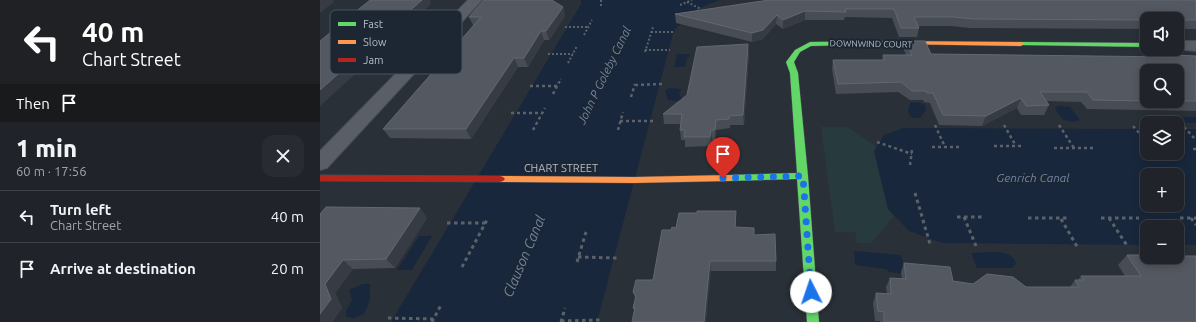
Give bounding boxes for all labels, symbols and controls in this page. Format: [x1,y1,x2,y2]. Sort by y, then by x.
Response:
legend [330,10,462,74]
map controls [1140,12,1184,264]
button: sound [1140,12,1184,56]
icon: left [16,16,68,68]
text: 40 m [82,16,144,47]
text: Fast [363,18,384,30]
water label: John P Goleby Canal [574,24,634,127]
text: Slow [363,36,387,48]
street label: DOWNWIND COURT [830,38,912,50]
text: Chart Street [82,49,181,69]
text: Jam [363,54,384,66]
button: search [1140,64,1184,108]
icon: arrive [58,92,80,114]
text: Then [16,95,50,112]
button: layers [1140,116,1184,160]
text: 1 min [16,135,77,162]
button: close [262,135,304,177]
pin [706,137,740,178]
icon: arrive [712,143,734,165]
street label: CHART STREET [524,162,598,174]
text: 60 m · 17:56 [16,164,87,178]
button: + [1140,168,1184,212]
water label: Genrich Canal [996,171,1070,184]
text: Turn left [50,201,111,218]
icon: left [16,206,38,228]
text: 40 m [271,208,304,225]
water label: Clauson Canal [500,213,548,299]
text: Chart Street [50,218,121,232]
button: − [1140,220,1184,264]
icon: arrive [16,258,38,280]
text: Arrive at destination [50,260,196,277]
text: 20 m [271,260,304,277]
position arrow [790,271,832,313]

